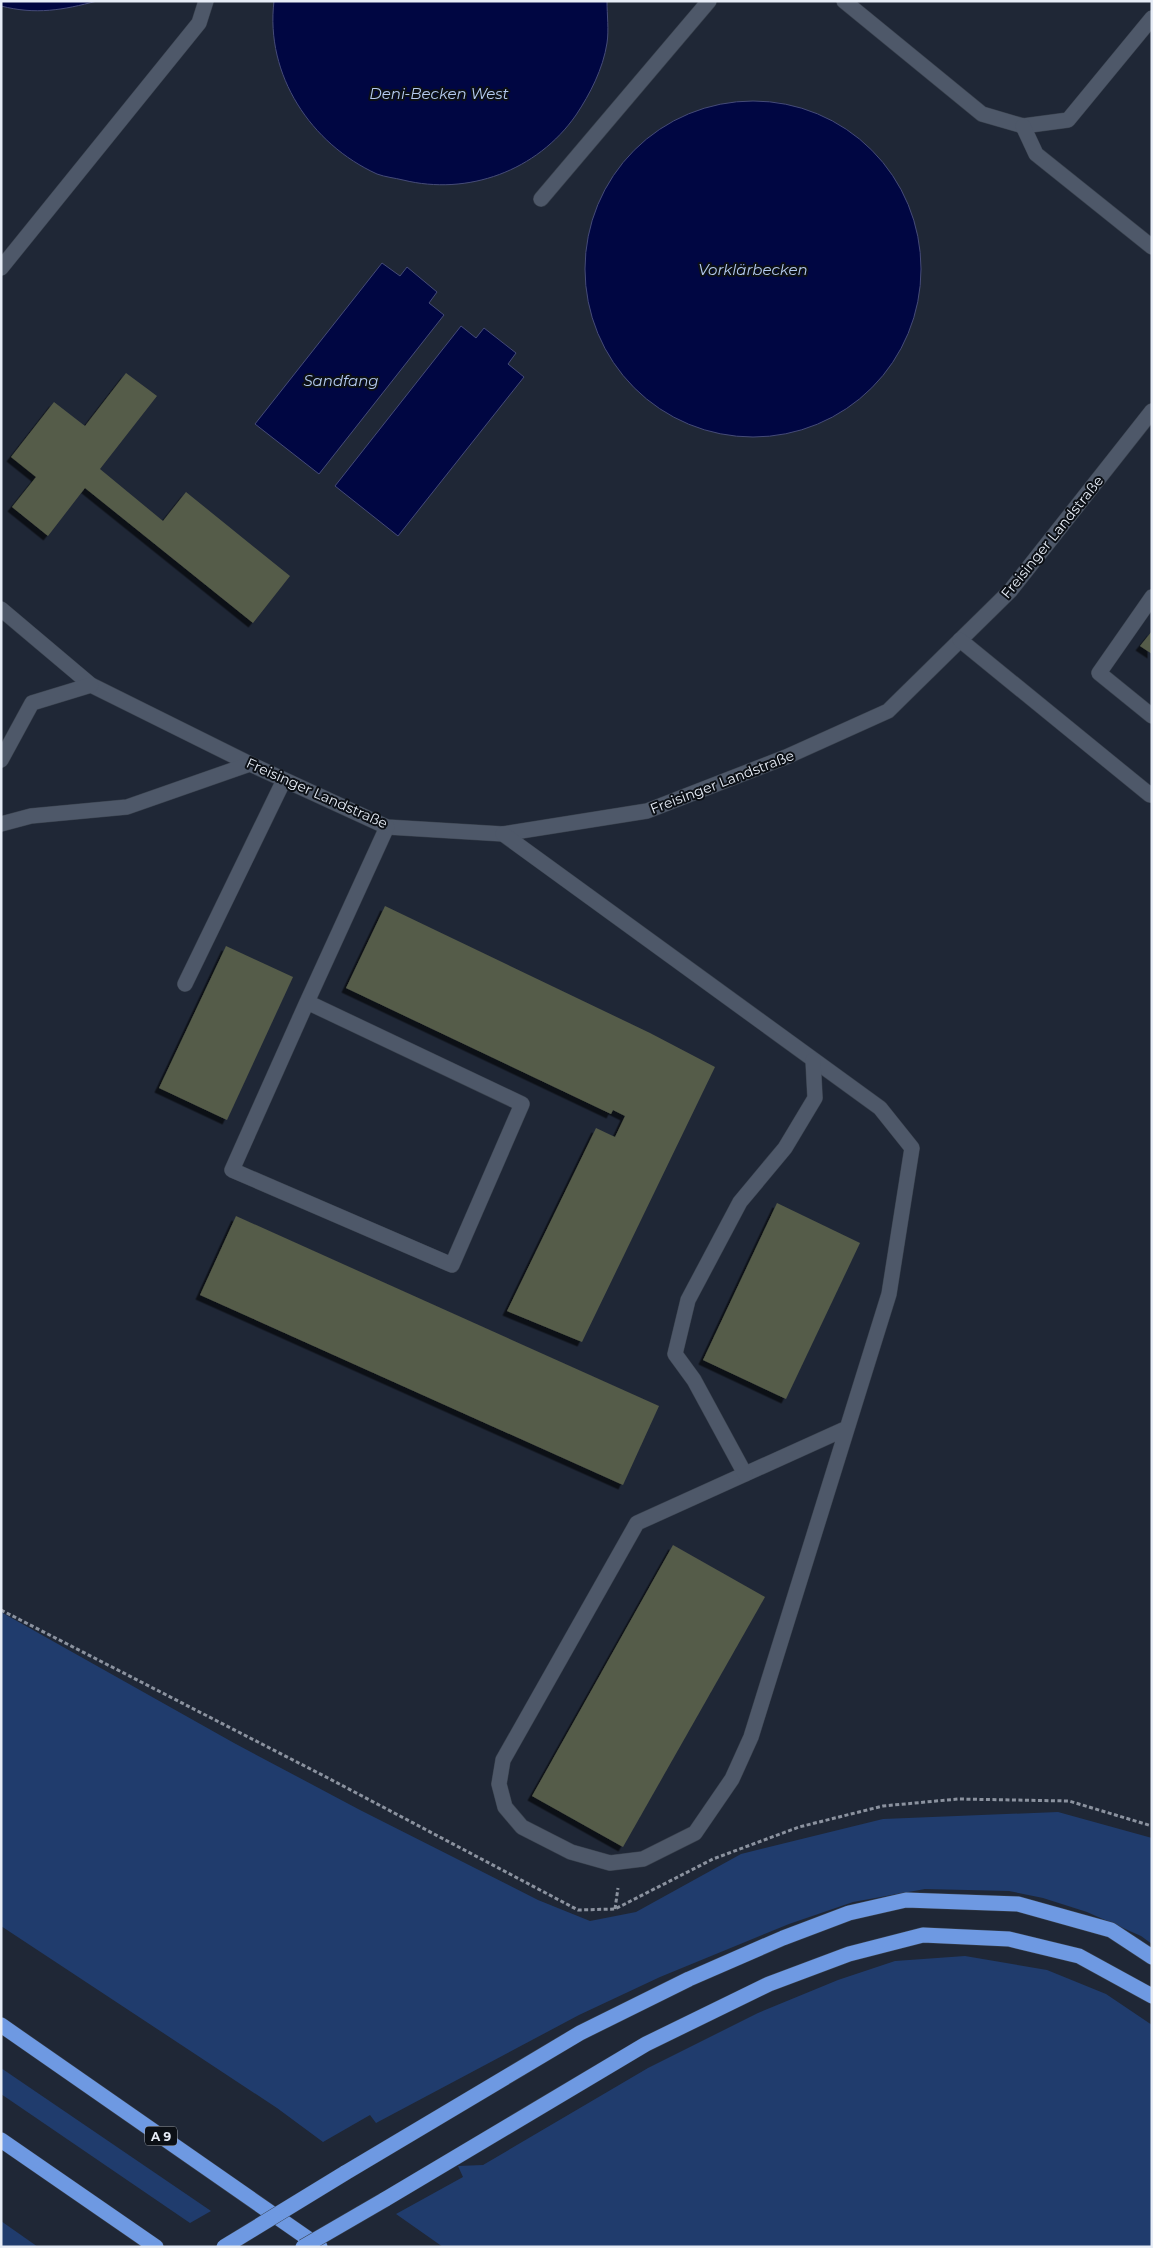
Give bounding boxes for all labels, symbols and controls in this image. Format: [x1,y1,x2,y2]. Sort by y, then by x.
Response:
water label: Deni-Becken West [369,84,509,103]
water label: Vorklärbecken [698,260,808,279]
water label: Sandfang [303,371,379,390]
street label: Freisinger Landstraße [997,472,1107,602]
street label: Freisinger Landstraße [647,746,797,818]
street label: Freisinger Landstraße [244,754,390,832]
road number: A 9 [145,2126,177,2146]

